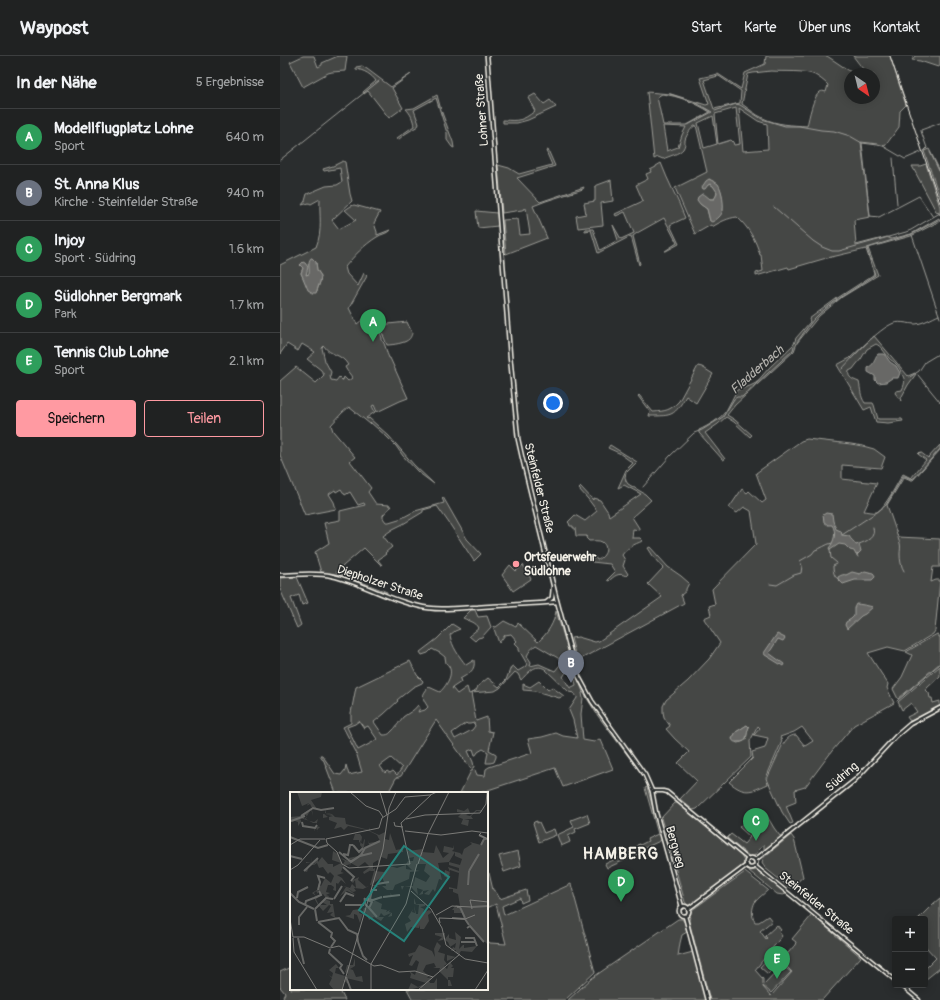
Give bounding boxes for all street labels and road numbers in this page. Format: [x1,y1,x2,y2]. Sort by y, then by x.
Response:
street label: Lohner Straße [472,73,492,147]
street label: Steinfelder Straße [521,441,557,535]
street label: Diepholzer Straße [335,562,425,604]
street label: Südring [823,759,861,795]
street label: Bergweg [662,824,688,870]
street label: Steinfelder Straße [775,868,857,938]

